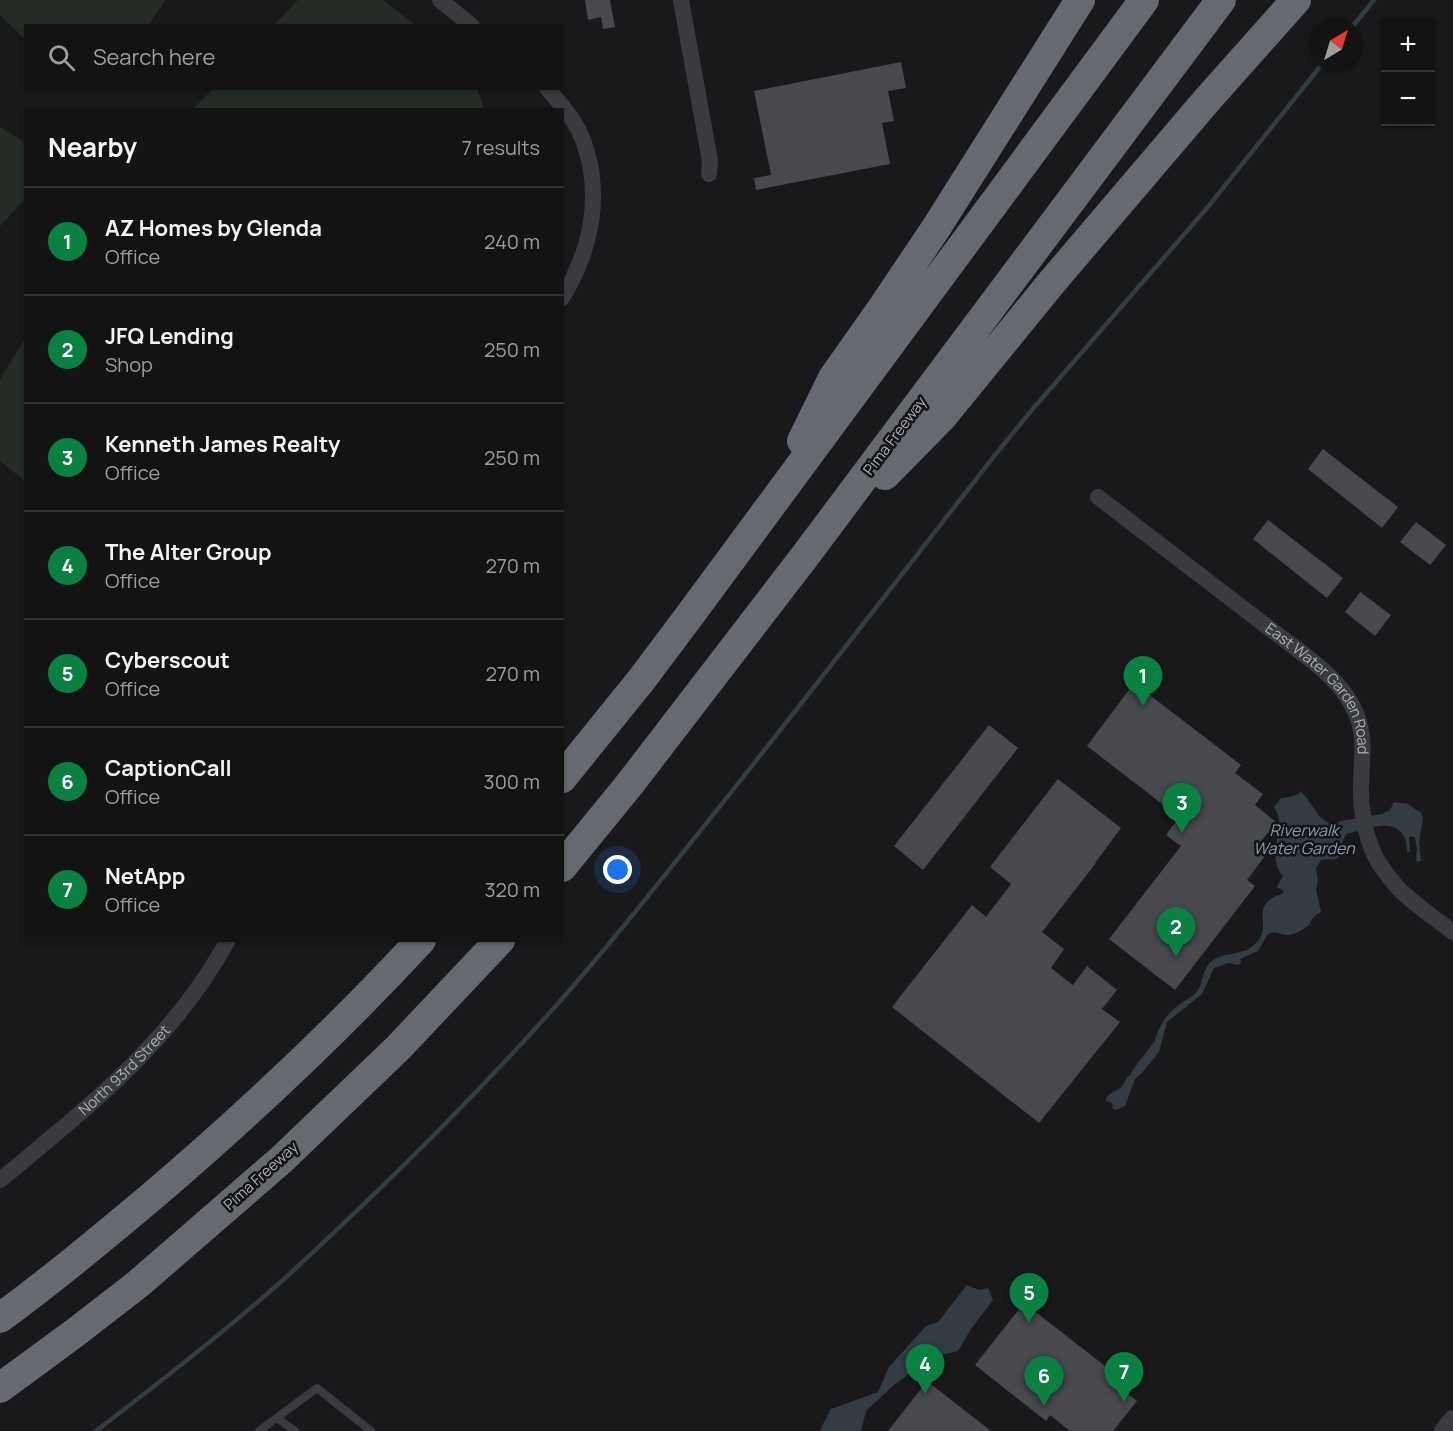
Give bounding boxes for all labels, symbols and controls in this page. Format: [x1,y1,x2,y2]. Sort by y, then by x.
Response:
north arrow [1309,18,1363,72]
map controls [1381,18,1435,126]
button: + [1381,18,1435,72]
search box [24,24,564,90]
icon: search [45,41,78,74]
text: Search here [93,42,215,72]
button: − [1381,72,1435,126]
text: Nearby [48,129,137,165]
text: 7 results [462,134,540,161]
text: AZ Homes by Glenda [105,213,322,243]
text: 1 [63,228,72,255]
text: 240 m [484,228,540,255]
text: Office [105,243,160,270]
text: JFQ Lending [105,321,234,351]
text: 2 [62,336,73,363]
text: 250 m [484,336,540,363]
text: Shop [105,351,153,378]
street label: Pima Freeway [858,392,931,479]
text: Kenneth James Realty [105,429,340,459]
text: 3 [62,444,73,471]
text: 250 m [484,444,540,471]
text: Office [105,459,160,486]
text: The Alter Group [105,537,272,567]
text: 4 [61,552,74,579]
text: 270 m [485,552,540,579]
text: Office [105,567,160,594]
street label: East Water Garden Road [1261,618,1374,754]
text: Cyberscout [105,645,230,675]
pin: 1 [1124,656,1162,706]
text: 5 [62,660,73,687]
text: 270 m [485,660,540,687]
text: Office [105,675,160,702]
text: CaptionCall [105,753,232,783]
text: 6 [61,768,74,795]
text: 300 m [484,768,540,795]
text: Office [105,783,160,810]
pin: 3 [1162,784,1202,833]
water label: Riverwalk Water Garden [1253,819,1355,859]
your location [603,855,632,884]
text: NetApp [105,861,185,891]
text: 7 [62,876,73,903]
text: 320 m [484,876,540,903]
text: Office [105,891,160,918]
pin: 2 [1156,908,1196,957]
street label: North 93rd Street [74,1020,175,1120]
street label: Pima Freeway [219,1136,302,1215]
pin: 5 [1010,1274,1048,1323]
pin: 4 [906,1344,944,1394]
pin: 7 [1104,1352,1144,1402]
pin: 6 [1024,1356,1064,1406]

